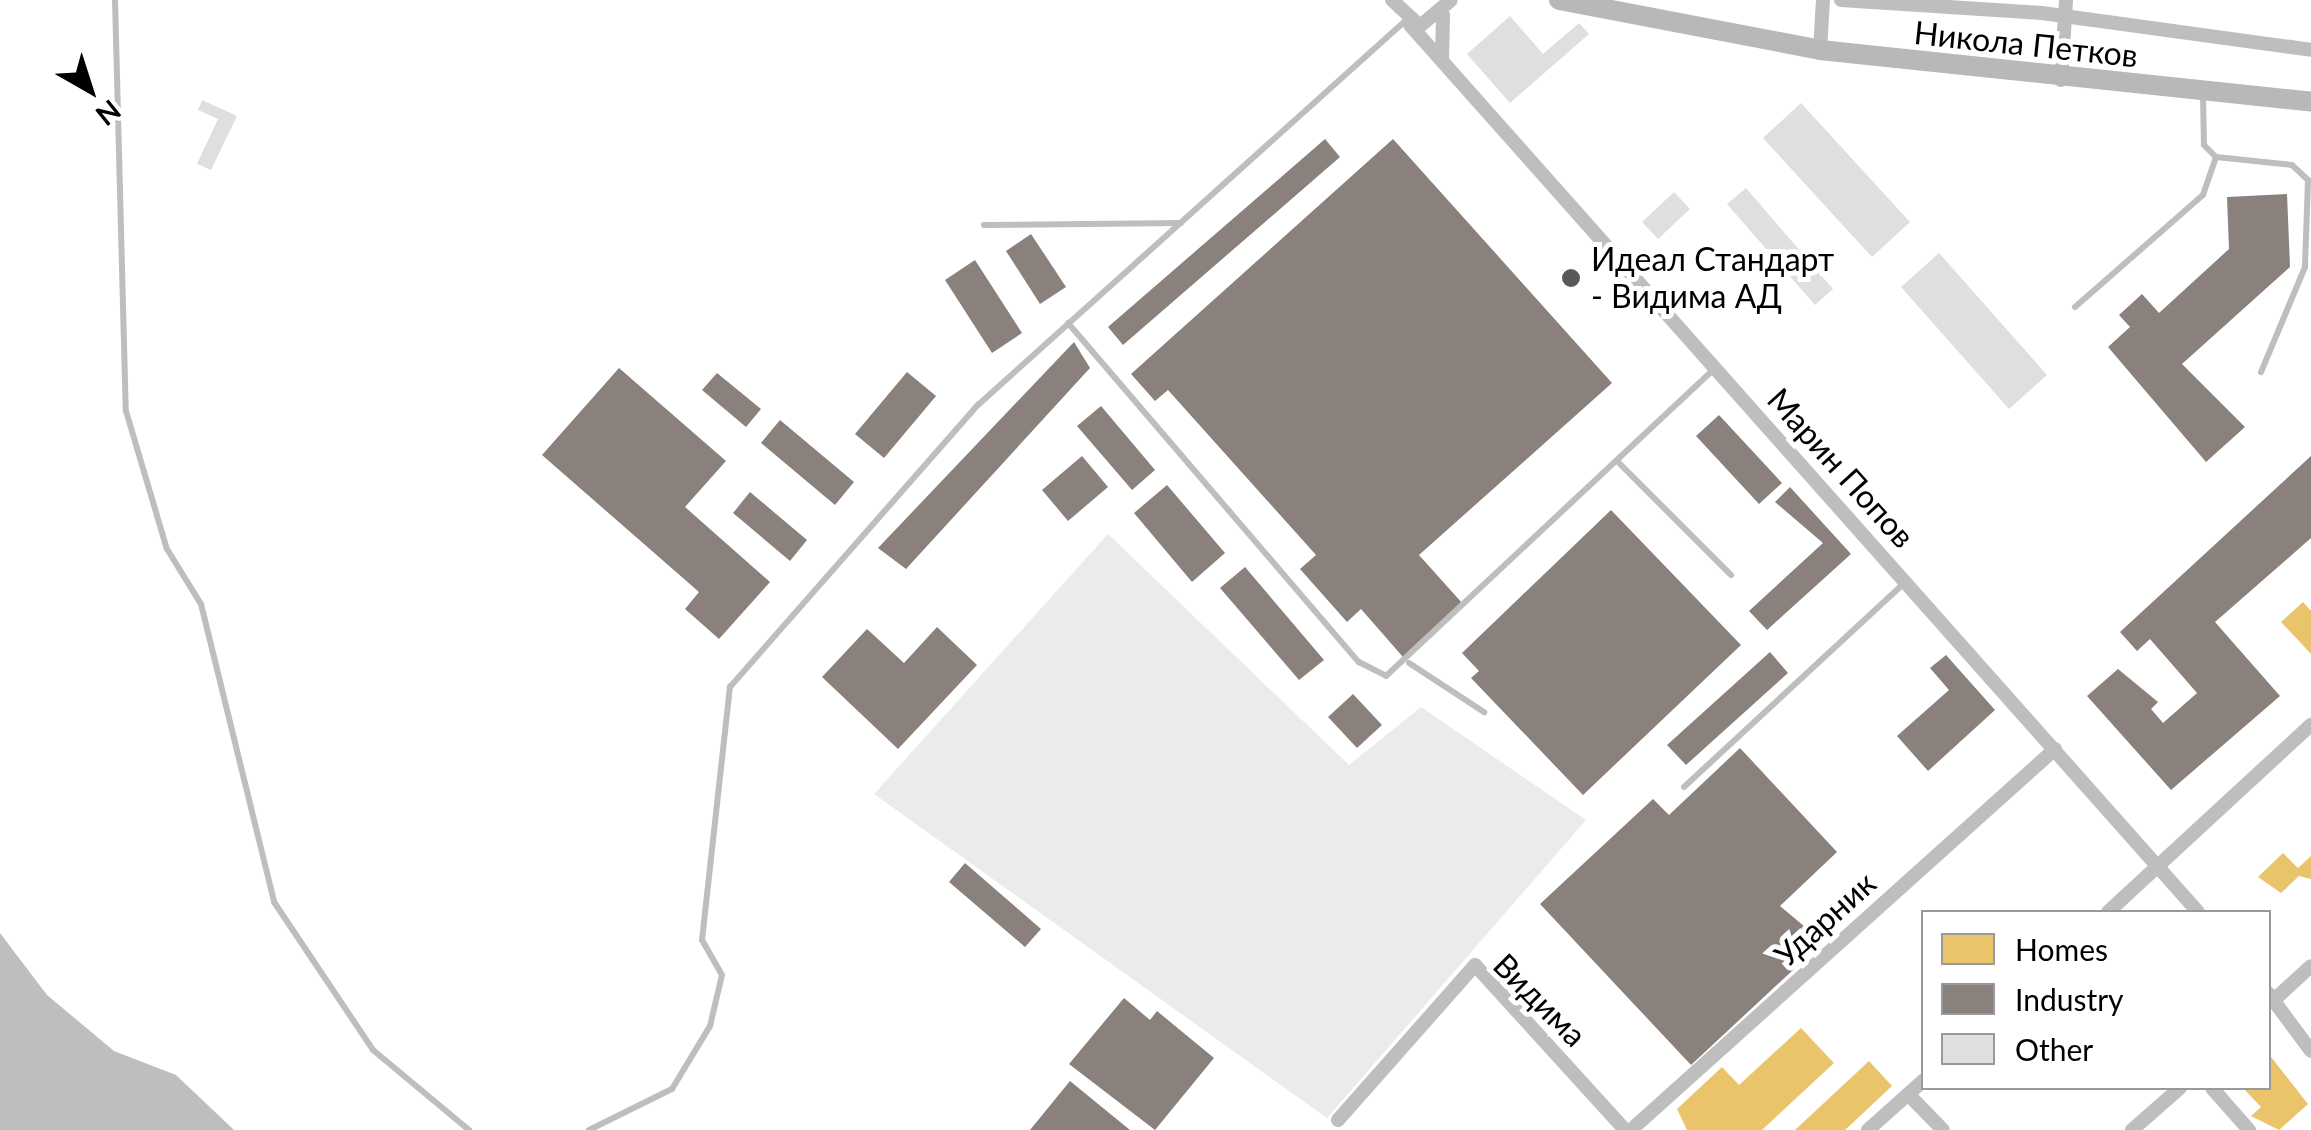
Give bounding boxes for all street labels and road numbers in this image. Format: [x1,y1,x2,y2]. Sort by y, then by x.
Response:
street label: Никола Петков [1912,13,2140,75]
street label: Марин Попов [1760,380,1922,556]
street label: Ударник [1767,864,1883,974]
street label: Видима [1486,946,1594,1054]

